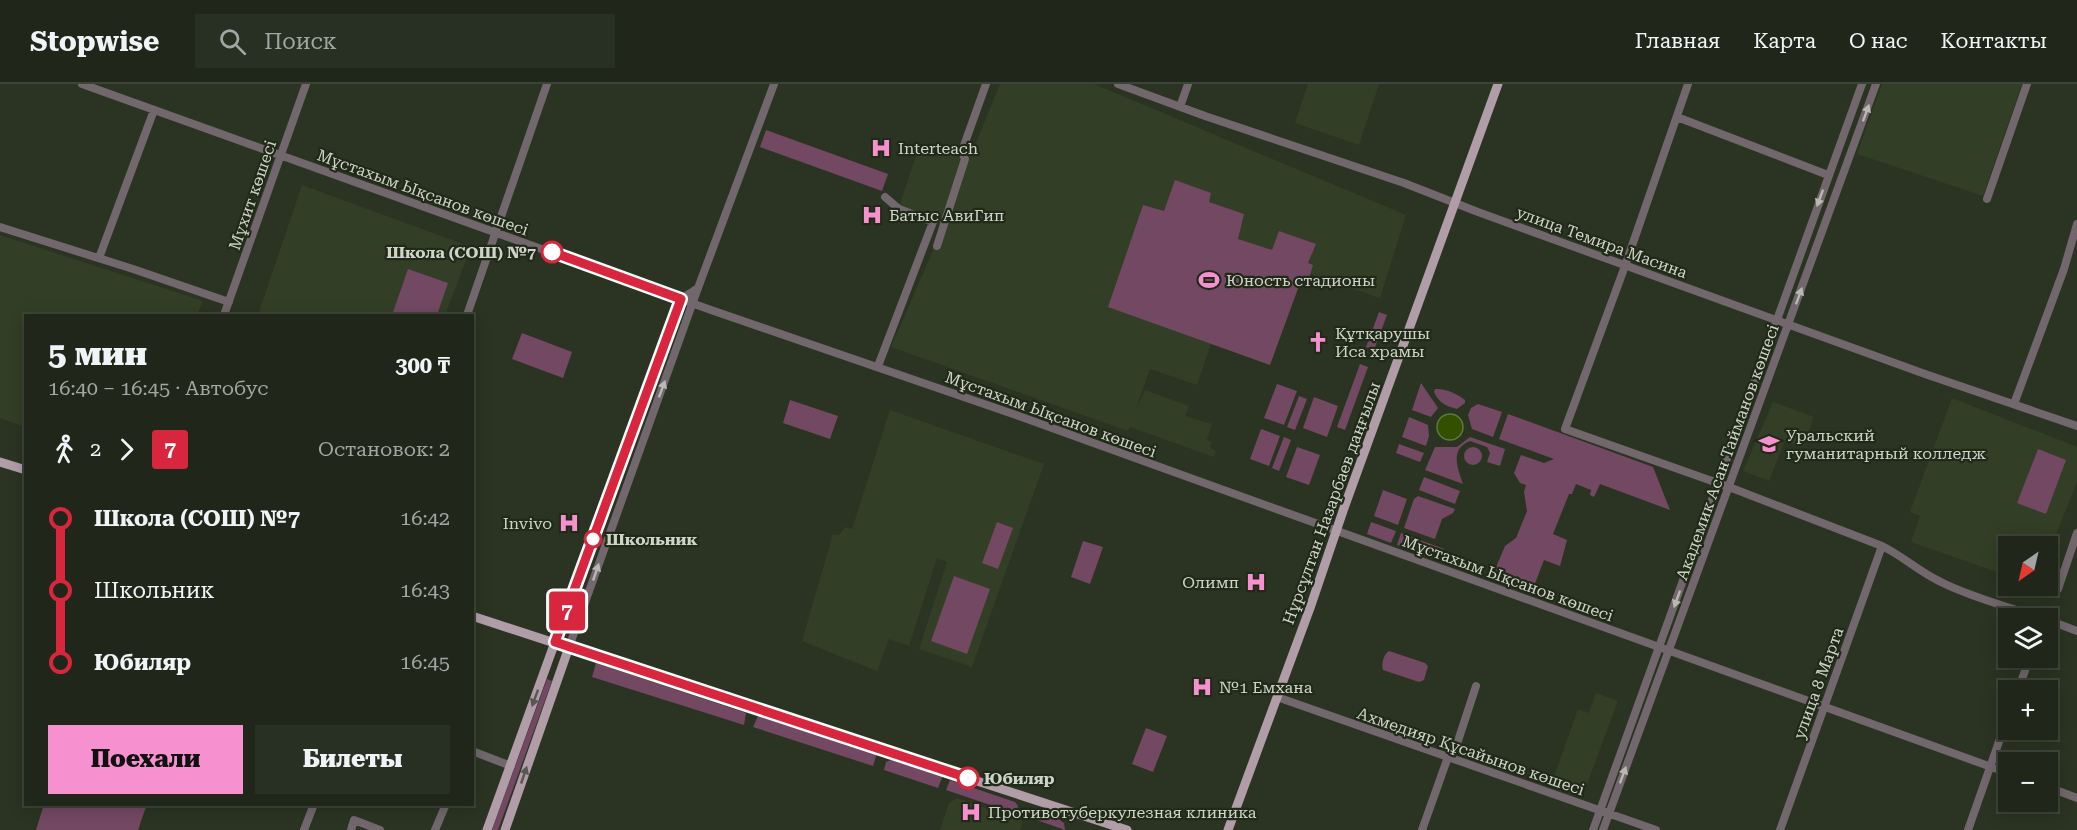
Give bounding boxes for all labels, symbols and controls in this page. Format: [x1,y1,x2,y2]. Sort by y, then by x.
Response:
search box [195,14,615,68]
text: Stopwise [30,25,159,58]
icon: search [216,25,249,58]
text: Поиск [264,29,337,54]
text: Главная [1635,29,1720,53]
text: Карта [1753,29,1816,53]
text: О нас [1849,29,1908,53]
text: Контакты [1941,29,2047,53]
one-way arrow [1861,104,1871,122]
hospital icon: Interteach [869,136,893,160]
street label: Мұхит көшесі [225,138,280,253]
place label: Interteach [898,139,978,158]
street label: Мұстахым Ықсанов көшесі [315,145,531,240]
one-way arrow [1815,189,1825,207]
hospital icon: Батыс АвиГип [860,203,884,227]
street label: улица Темира Масина [1514,203,1690,282]
place label: Батыс АвиГип [889,206,1004,225]
marker: Школа (СОШ) №7 [541,241,563,263]
place label: Школа (СОШ) №7 [386,243,536,262]
sports icon: Юность стадионы [1197,268,1221,292]
place label: Юность стадионы [1226,271,1375,290]
one-way arrow [1794,287,1804,305]
street label: Академик Асан Тайманов көшесі [1672,322,1783,583]
place label: Құтқарушы Иса храмы [1335,324,1430,361]
church icon: Құтқарушы Иса храмы [1306,330,1330,354]
text: 5 мин [48,334,147,373]
text: 300 ₸ [395,353,450,378]
street label: Мұстахым Ықсанов көшесі [943,367,1159,462]
text: 16:40 – 16:45 · Автобус [48,376,268,400]
street label: Нұрсұлтан Назарбаев даңғылы [1279,379,1384,627]
one-way arrow [658,380,668,398]
place label: Уральский гуманитарный колледж [1786,426,1986,463]
school or university icon: Уральский гуманитарный колледж [1757,432,1781,456]
icon: walk [48,433,81,466]
icon: forward [110,433,143,466]
text: 2 [90,437,101,461]
text: 7 [164,437,176,461]
text: Остановок: 2 [318,437,450,461]
text: Школа (СОШ) №7 [94,506,300,531]
text: 16:42 [400,506,450,530]
hospital icon: Invivo [557,511,581,535]
place label: Invivo [503,514,552,533]
marker: Школьник [584,530,602,548]
place label: Школьник [606,530,698,549]
street label: Мұстахым Ықсанов көшесі [1400,531,1616,626]
north arrow [1998,536,2058,596]
map controls [1998,536,2058,812]
one-way arrow [591,563,601,581]
hospital icon: Олимп [1244,570,1268,594]
place label: Олимп [1182,573,1239,592]
text: Школьник [94,578,214,603]
text: 16:43 [400,578,450,602]
one-way arrow [1672,590,1681,608]
line badge: 7 [548,592,586,630]
text: 7 [561,599,573,623]
button: layers [1998,608,2058,668]
street label: улица 8 Марта [1789,624,1848,742]
text: Юбиляр [94,650,191,675]
text: 16:45 [400,650,450,674]
hospital icon: №1 Емхана [1190,675,1214,699]
place label: №1 Емхана [1219,678,1313,697]
button: + [1998,680,2058,740]
one-way arrow [530,689,540,707]
street label: Ахмедияр Құсайынов көшесі [1355,704,1587,799]
button: Поехали [48,725,243,794]
button: Билеты [255,725,450,794]
button: − [1998,752,2058,812]
one-way arrow [520,766,530,784]
one-way arrow [1619,766,1629,784]
marker: Юбиляр [957,767,979,789]
place label: Юбиляр [984,769,1055,788]
hospital icon: Противотуберкулезная клиника [959,800,983,824]
place label: Противотуберкулезная клиника [988,803,1257,822]

